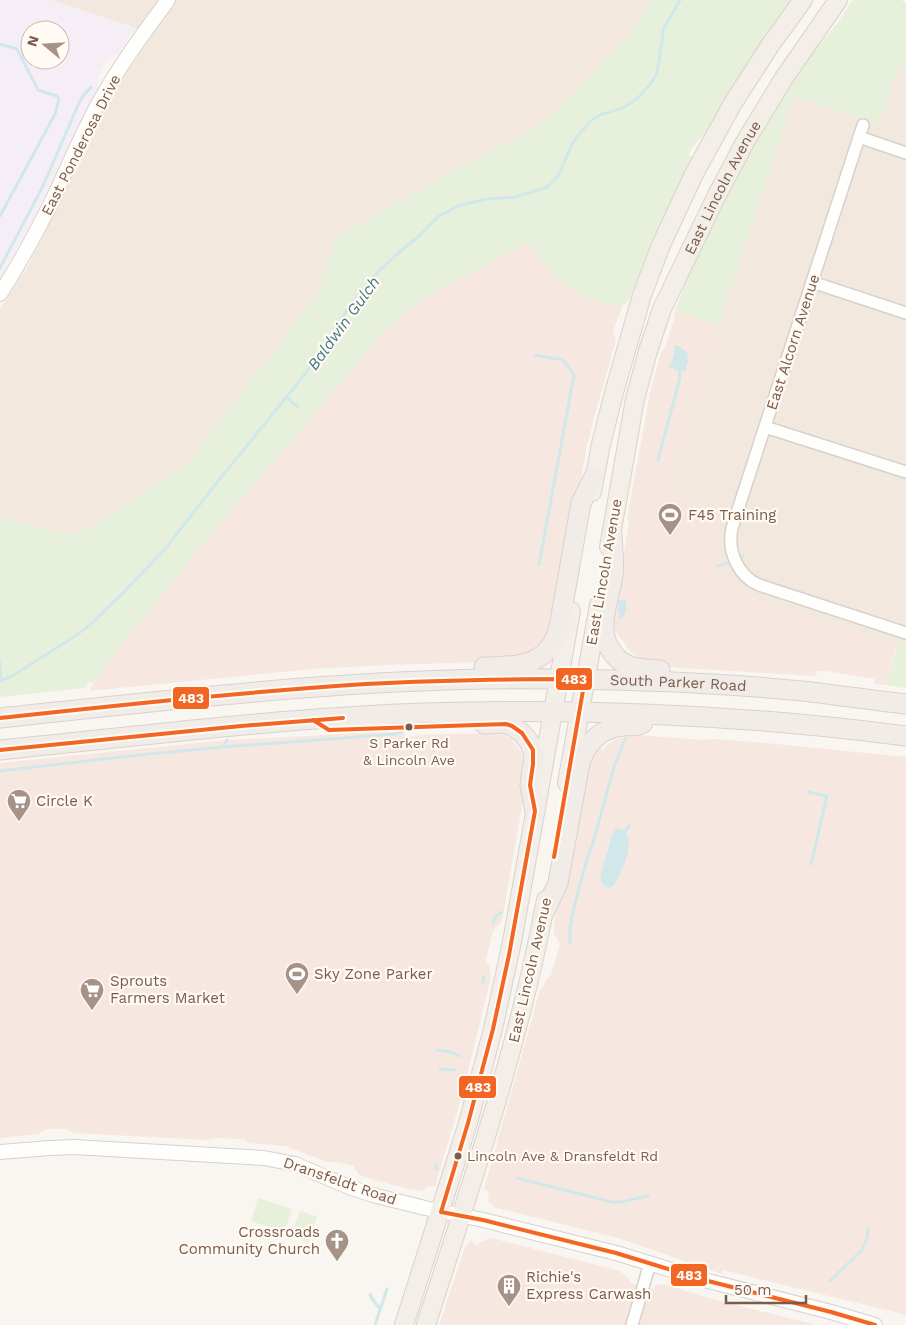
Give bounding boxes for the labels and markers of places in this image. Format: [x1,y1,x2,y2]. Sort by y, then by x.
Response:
sports icon: F45 Training [657,502,683,536]
place label: F45 Training [688,506,776,524]
marker: S Parker Rd & Lincoln Ave [404,722,414,732]
place label: S Parker Rd & Lincoln Ave [363,735,455,768]
supermarket icon: Circle K [6,788,32,822]
place label: Circle K [36,792,93,810]
sports icon: Sky Zone Parker [284,961,310,995]
place label: Sky Zone Parker [314,965,433,983]
place label: Sprouts Farmers Market [110,972,226,1007]
supermarket icon: Sprouts Farmers Market [79,977,105,1011]
place label: Lincoln Ave & Dransfeldt Rd [467,1148,658,1164]
marker: Lincoln Ave & Dransfeldt Rd [453,1151,463,1161]
place label: Crossroads Community Church [178,1223,320,1258]
church icon: Crossroads Community Church [324,1228,350,1262]
place label: Richie's Express Carwash [526,1268,651,1303]
building icon: Richie's Express Carwash [496,1273,522,1307]

